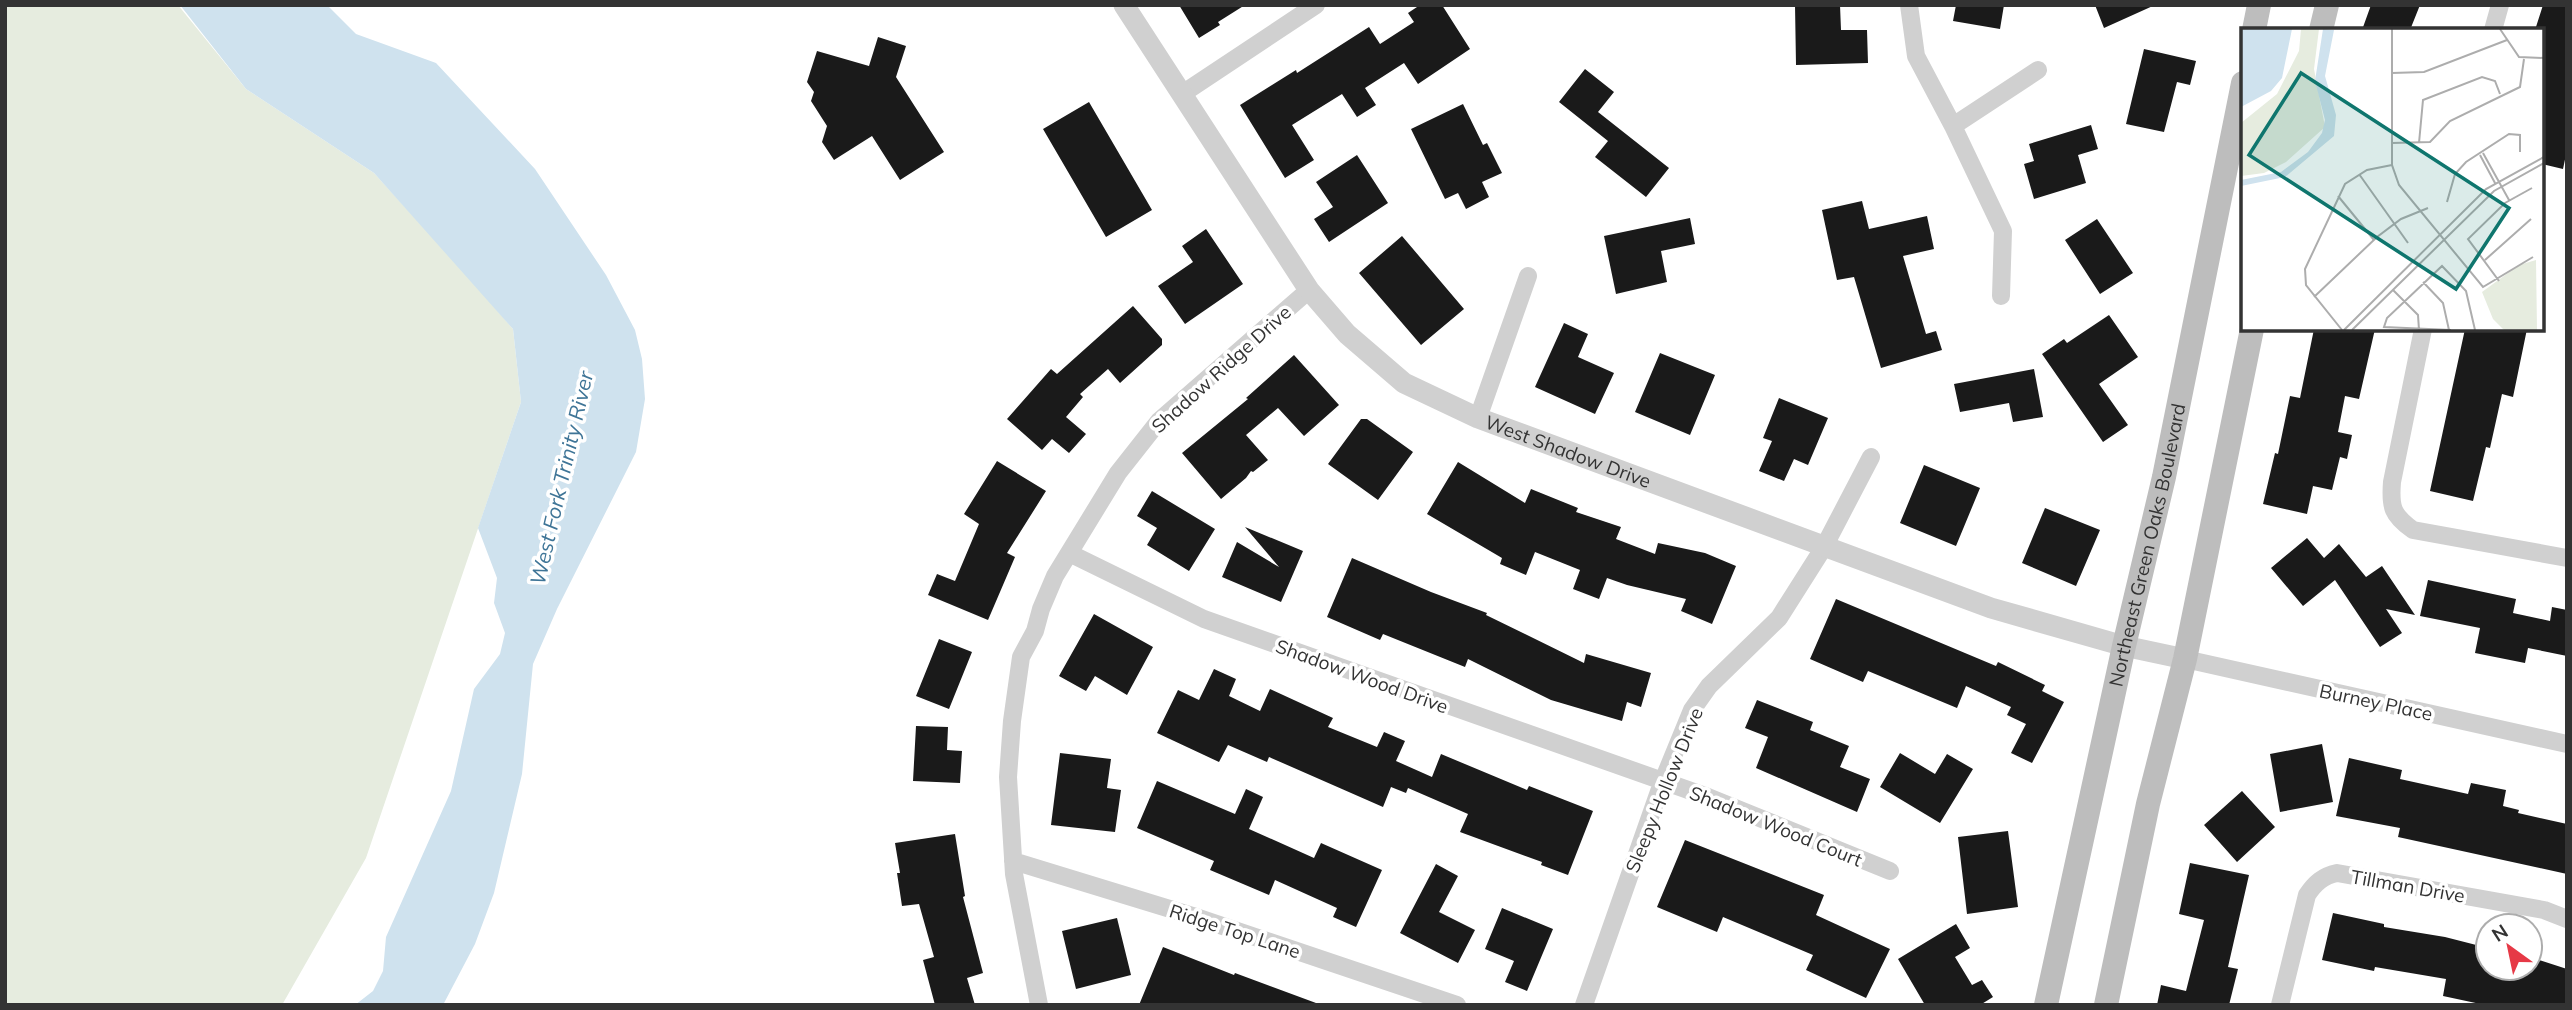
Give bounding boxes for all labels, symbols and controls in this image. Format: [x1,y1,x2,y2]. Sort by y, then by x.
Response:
inset map [2241,28,2544,331]
street label: Shadow Ridge Drive [1146,300,1296,438]
water label: West Fork Trinity River [524,367,599,587]
street label: Northeast Green Oaks Boulevard [2104,401,2190,689]
street label: West Shadow Drive [1482,410,1654,493]
street label: Shadow Wood Drive [1272,634,1452,718]
street label: Burney Place [2317,678,2435,726]
street label: Sleepy Hollow Drive [1620,704,1708,876]
street label: Shadow Wood Court [1686,780,1866,872]
street label: Tillman Drive [2349,864,2467,908]
street label: Ridge Top Lane [1166,899,1304,963]
north arrow [2474,912,2544,982]
text: N [2487,919,2512,947]

